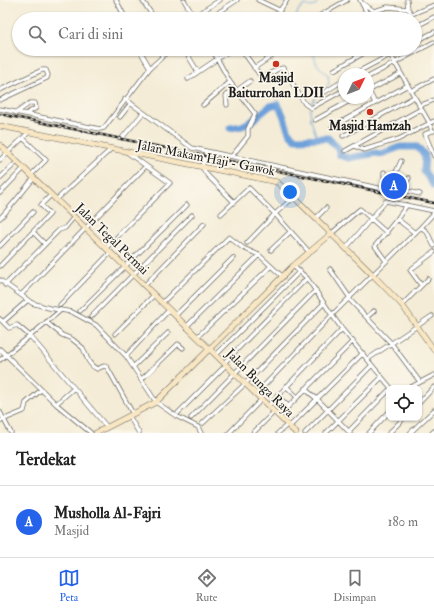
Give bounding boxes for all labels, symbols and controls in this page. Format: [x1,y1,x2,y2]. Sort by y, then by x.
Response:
search box [12,12,422,56]
icon: search [26,23,48,45]
text: Cari di sini [58,25,123,44]
marker: Masjid Baiturrohan LDII [271,59,281,69]
north arrow [338,68,374,104]
place label: Masjid Baiturrohan LDII [228,70,325,101]
marker: Masjid Hamzah [365,107,375,117]
place label: Masjid Hamzah [328,118,411,134]
street label: Jalan Makam Haji - Gawok [135,137,277,179]
pin: A [381,171,407,201]
your location [280,182,300,202]
street label: Jalan Tegal Permai [71,199,153,279]
street label: Jalan Bunga Raya [221,345,298,422]
map controls [386,385,422,421]
button: locate [386,385,422,421]
text: Terdekat [16,449,76,470]
text: Musholla Al-Fajri [54,504,161,523]
text: A [25,514,33,530]
text: 180 m [388,514,418,530]
text: Masjid [54,523,89,539]
tab: Peta [58,567,80,604]
tab: Rute [196,567,218,604]
tab: Disimpan [333,567,376,604]

